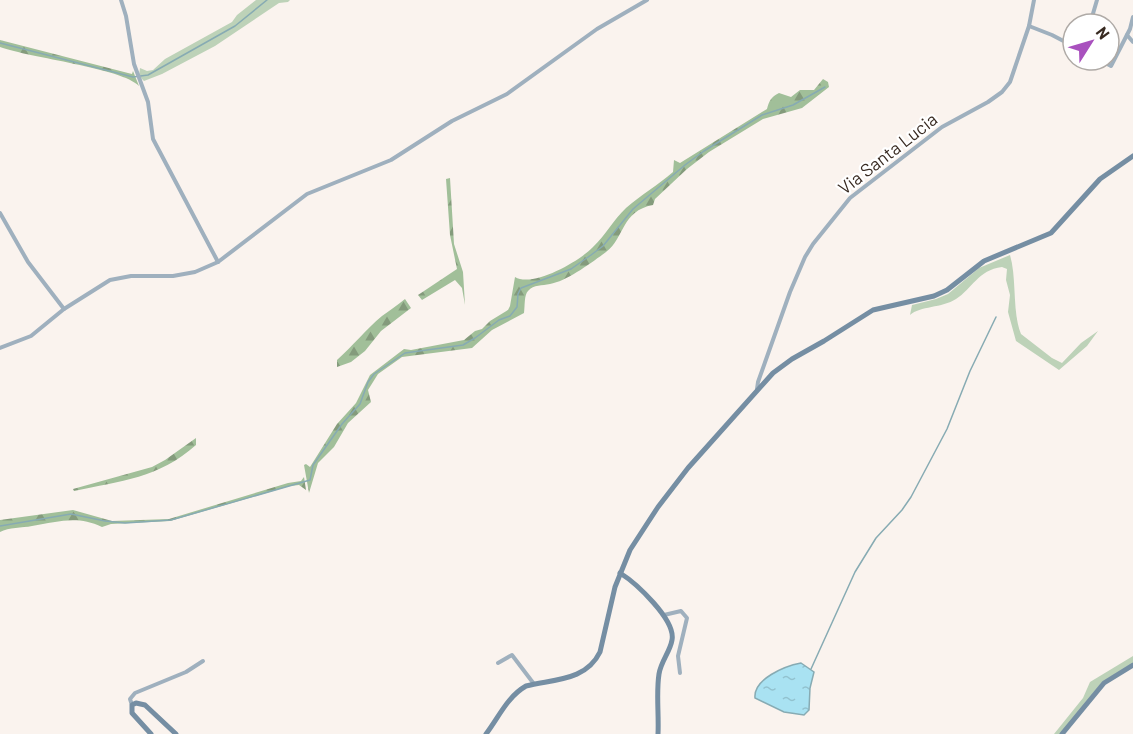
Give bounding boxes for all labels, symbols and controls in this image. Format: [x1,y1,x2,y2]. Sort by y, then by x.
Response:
north arrow [1061,12,1121,72]
text: N [1093,23,1114,43]
street label: Via Santa Lucia [833,108,941,199]

